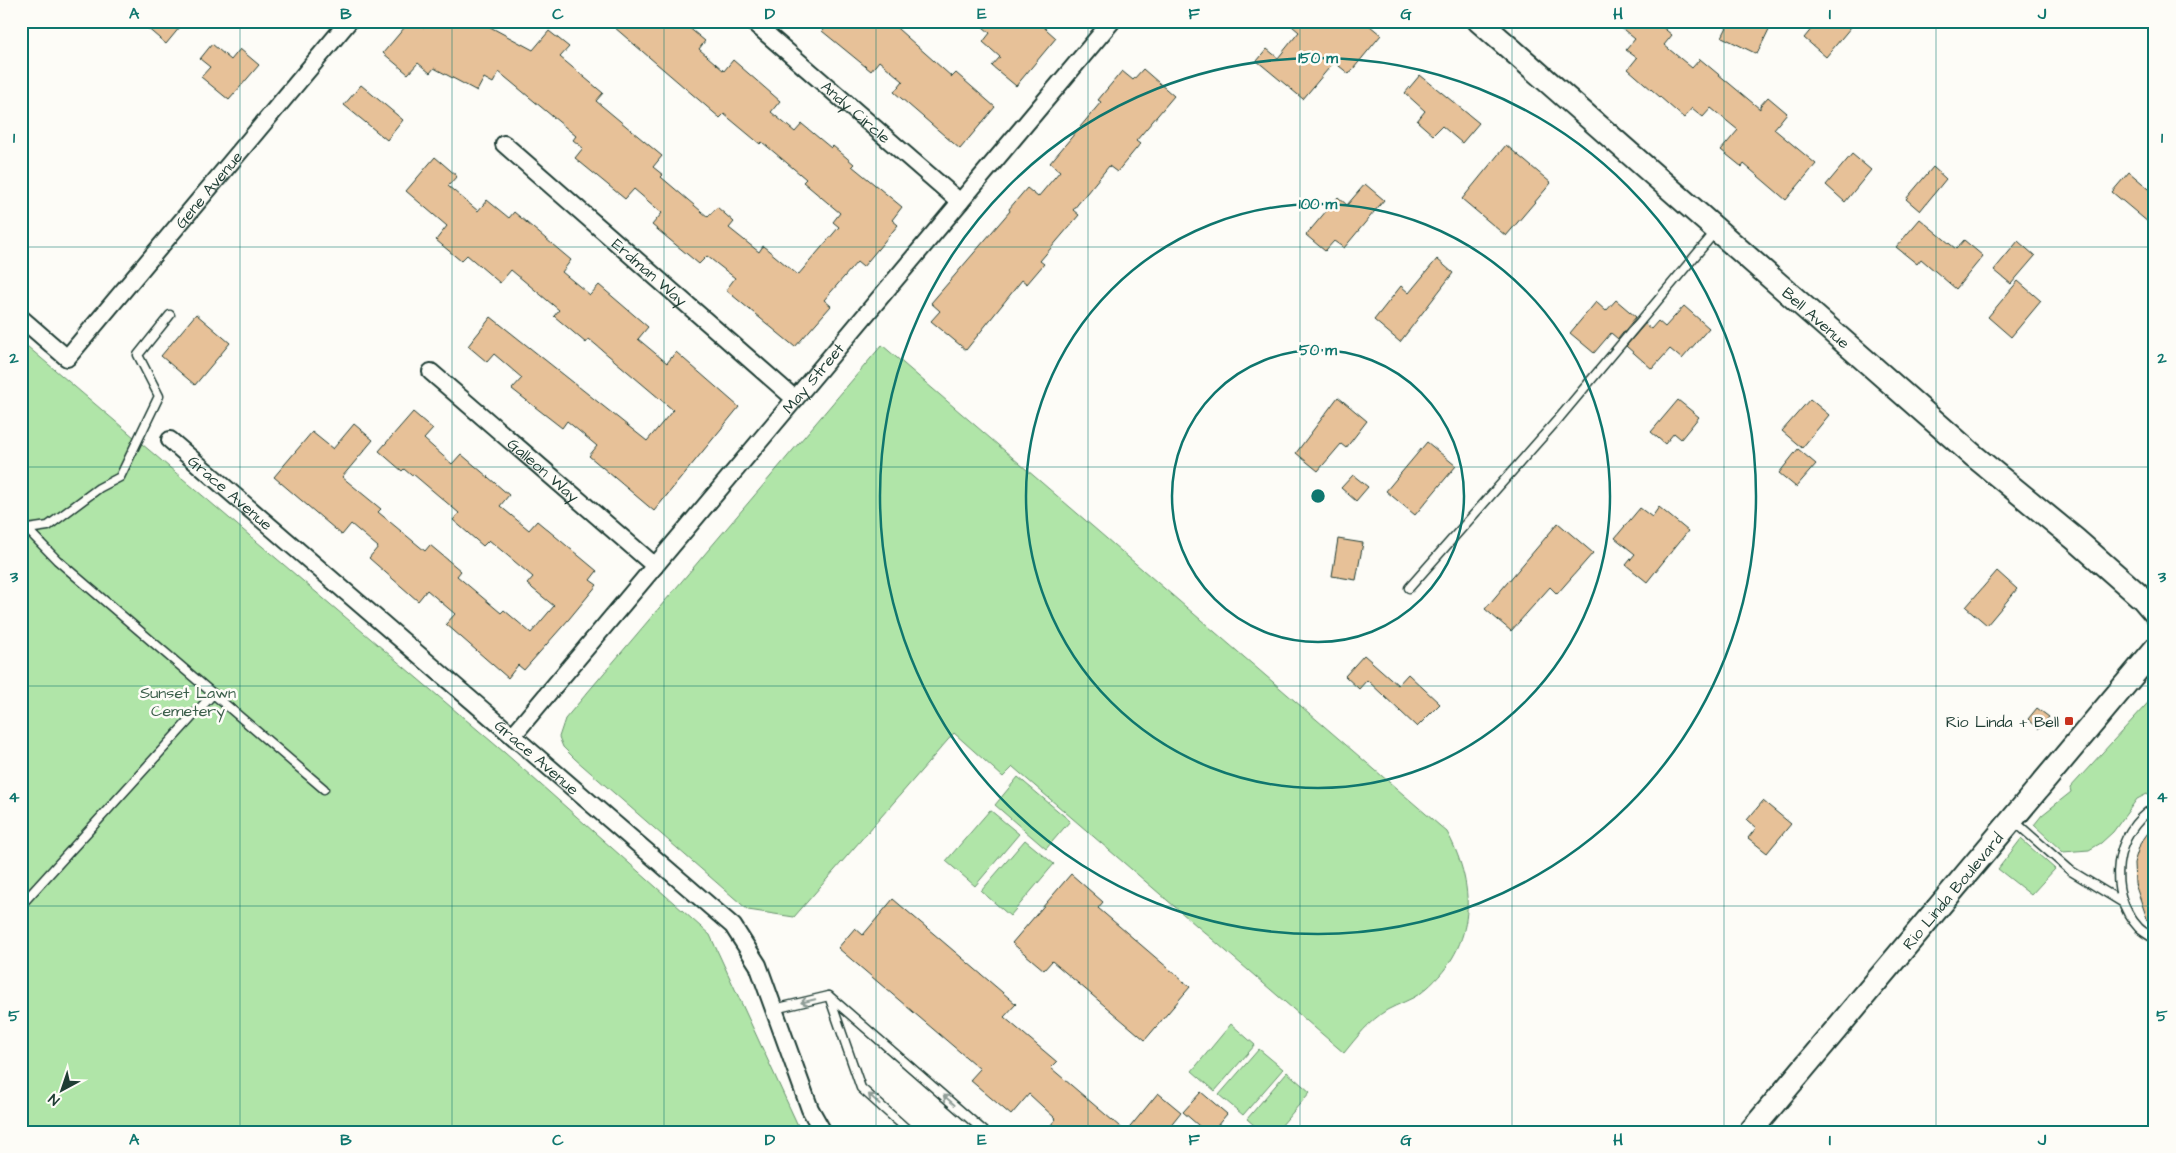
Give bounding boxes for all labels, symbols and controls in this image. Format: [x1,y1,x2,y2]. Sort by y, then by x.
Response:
text: A [129,3,140,25]
text: B [340,3,352,25]
text: C [552,3,564,25]
text: D [765,3,776,25]
text: E [977,3,987,25]
text: F [1188,3,1200,25]
text: G [1400,3,1412,25]
text: H [1613,3,1623,25]
text: I [1829,3,1831,25]
text: J [2037,3,2047,25]
text: 150 m [1298,48,1338,69]
street label: Andy Circle [816,76,895,149]
text: 1 [13,127,16,149]
text: 1 [2161,127,2164,149]
street label: Gene Avenue [170,146,248,233]
text: 100 m [1299,194,1338,215]
street label: Erdman Way [607,234,692,313]
street label: Bell Avenue [1777,282,1854,354]
street label: May Street [778,338,850,418]
text: 50 m [1299,340,1337,361]
text: 2 [8,347,19,369]
text: 2 [2156,347,2167,369]
street label: Galleon Way [502,433,584,508]
street label: Grace Avenue [183,450,277,536]
centre of rings [1309,487,1327,505]
text: 3 [9,566,19,588]
text: 3 [2157,566,2167,588]
park label: Sunset Lawn Cemetery [140,682,236,723]
place label: Rio Linda + Bell [1946,711,2059,733]
street label: Grace Avenue [489,715,584,801]
marker: Rio Linda + Bell [2063,715,2075,727]
text: 4 [9,786,20,808]
text: 4 [2157,786,2168,808]
street label: Rio Linda Boulevard [1898,828,2009,955]
one-way arrow [800,997,816,1006]
text: 5 [8,1005,20,1027]
text: 5 [2156,1005,2168,1027]
north arrow [38,1066,88,1116]
text: N [44,1089,64,1110]
one-way arrow [867,1093,880,1105]
one-way arrow [942,1094,955,1106]
text: A [129,1129,140,1151]
text: B [340,1129,352,1151]
text: C [552,1129,564,1151]
text: D [765,1129,776,1151]
text: E [977,1129,987,1151]
text: F [1188,1129,1200,1151]
text: G [1400,1129,1412,1151]
text: H [1613,1129,1623,1151]
text: I [1829,1129,1831,1151]
text: J [2037,1129,2047,1151]

